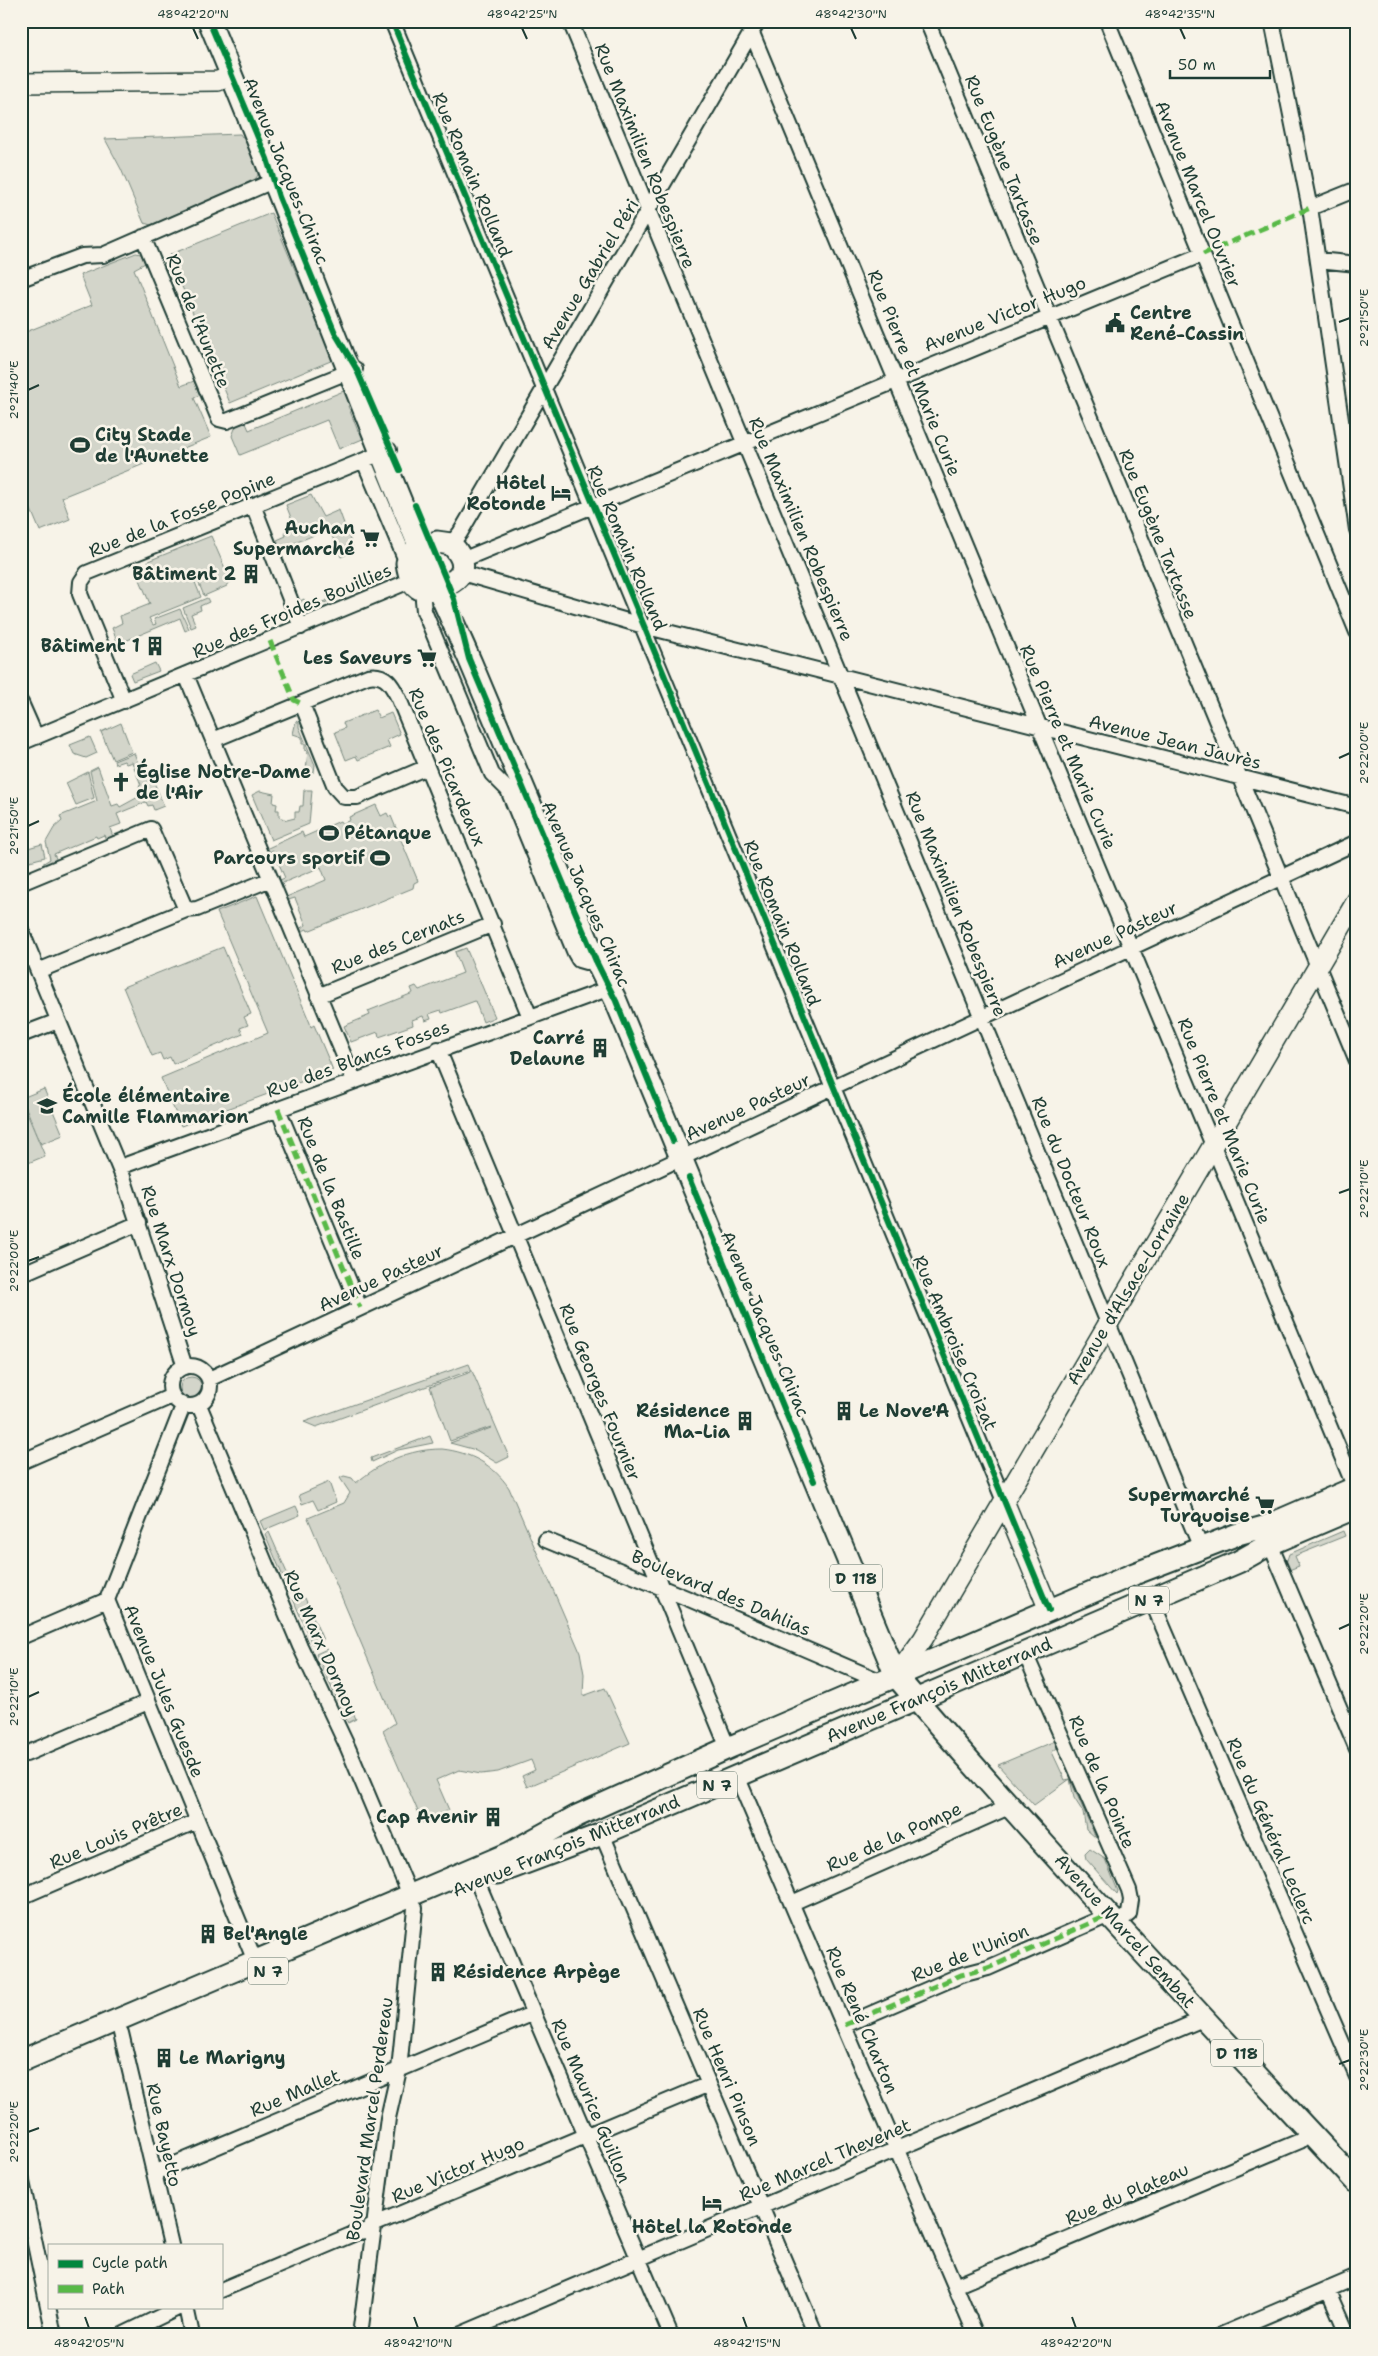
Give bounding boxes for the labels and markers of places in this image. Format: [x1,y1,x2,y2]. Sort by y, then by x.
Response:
place label: Centre René-Cassin [1130,301,1244,346]
public building icon: Centre René-Cassin [1104,312,1126,334]
place label: City Stade de l'Aunette [95,423,209,468]
sports icon: City Stade de l'Aunette [69,434,91,456]
place label: Hôtel Rotonde [466,471,546,516]
hotel icon: Hôtel Rotonde [550,482,572,504]
place label: Auchan Supermarché [233,516,355,561]
supermarket icon: Auchan Supermarché [359,527,381,549]
place label: Bâtiment 2 [132,562,236,586]
building icon: Bâtiment 2 [240,563,262,585]
place label: Bâtiment 1 [41,634,140,658]
building icon: Bâtiment 1 [144,635,166,657]
place label: Les Saveurs [303,646,412,670]
supermarket icon: Les Saveurs [416,647,438,669]
place label: Église Notre-Dame de l'Air [136,758,311,805]
church icon: Église Notre-Dame de l'Air [110,771,132,793]
place label: Pétanque [344,821,432,845]
sports icon: Pétanque [318,822,340,844]
place label: Parcours sportif [213,846,366,870]
sports icon: Parcours sportif [369,847,391,869]
place label: Carré Delaune [510,1026,585,1071]
building icon: Carré Delaune [589,1037,611,1059]
place label: École élémentaire Camille Flammarion [62,1082,249,1129]
school or university icon: École élémentaire Camille Flammarion [36,1095,58,1117]
place label: Résidence Ma-Lia [636,1399,731,1444]
place label: Le Nove'A [859,1399,949,1423]
building icon: Le Nove'A [833,1400,855,1422]
building icon: Résidence Ma-Lia [734,1410,756,1432]
place label: Supermarché Turquoise [1128,1483,1250,1528]
supermarket icon: Supermarché Turquoise [1254,1494,1276,1516]
place label: Cap Avenir [376,1805,478,1829]
building icon: Cap Avenir [482,1806,504,1828]
place label: Bel'Angle [223,1922,308,1946]
building icon: Bel'Angle [197,1923,219,1945]
place label: Résidence Arpège [453,1960,621,1984]
building icon: Résidence Arpège [427,1961,449,1983]
place label: Le Marigny [179,2046,286,2070]
building icon: Le Marigny [153,2047,175,2069]
hotel icon: Hôtel la Rotonde [701,2192,723,2214]
place label: Hôtel la Rotonde [632,2215,793,2239]

